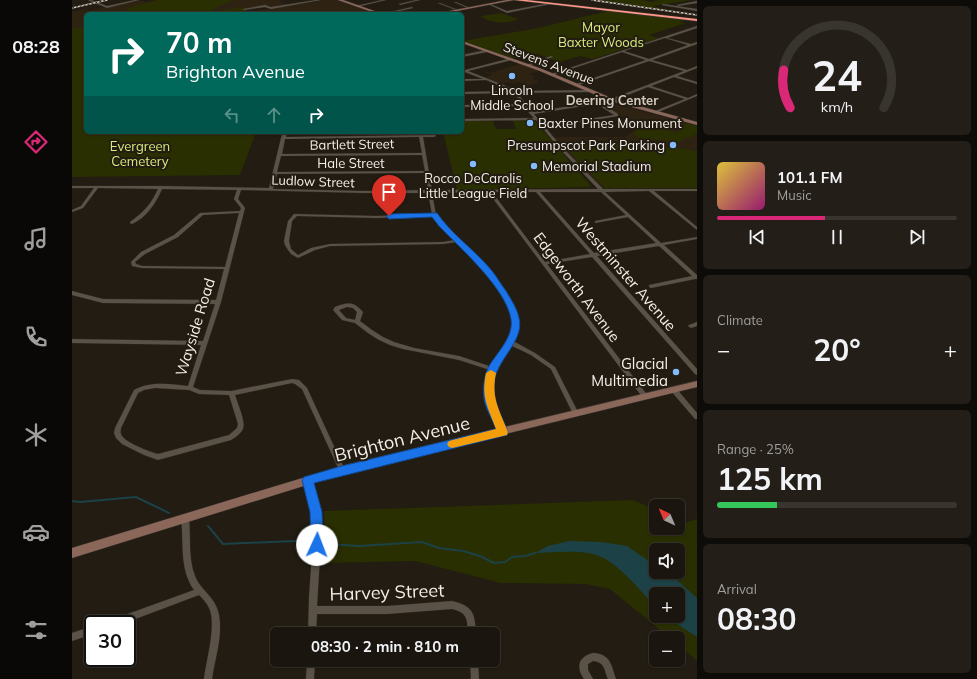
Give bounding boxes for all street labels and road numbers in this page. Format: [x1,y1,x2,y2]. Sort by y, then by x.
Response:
street label: Stevens Avenue [501,38,597,88]
street label: Bartlett Street [310,135,395,153]
street label: Hale Street [317,155,385,171]
street label: Ludlow Street [271,172,355,190]
street label: Westminster Avenue [571,213,681,335]
street label: Edgeworth Avenue [530,228,624,346]
street label: Wayside Road [171,276,219,378]
street label: Brighton Avenue [332,411,472,467]
street label: Harvey Street [329,579,445,605]

